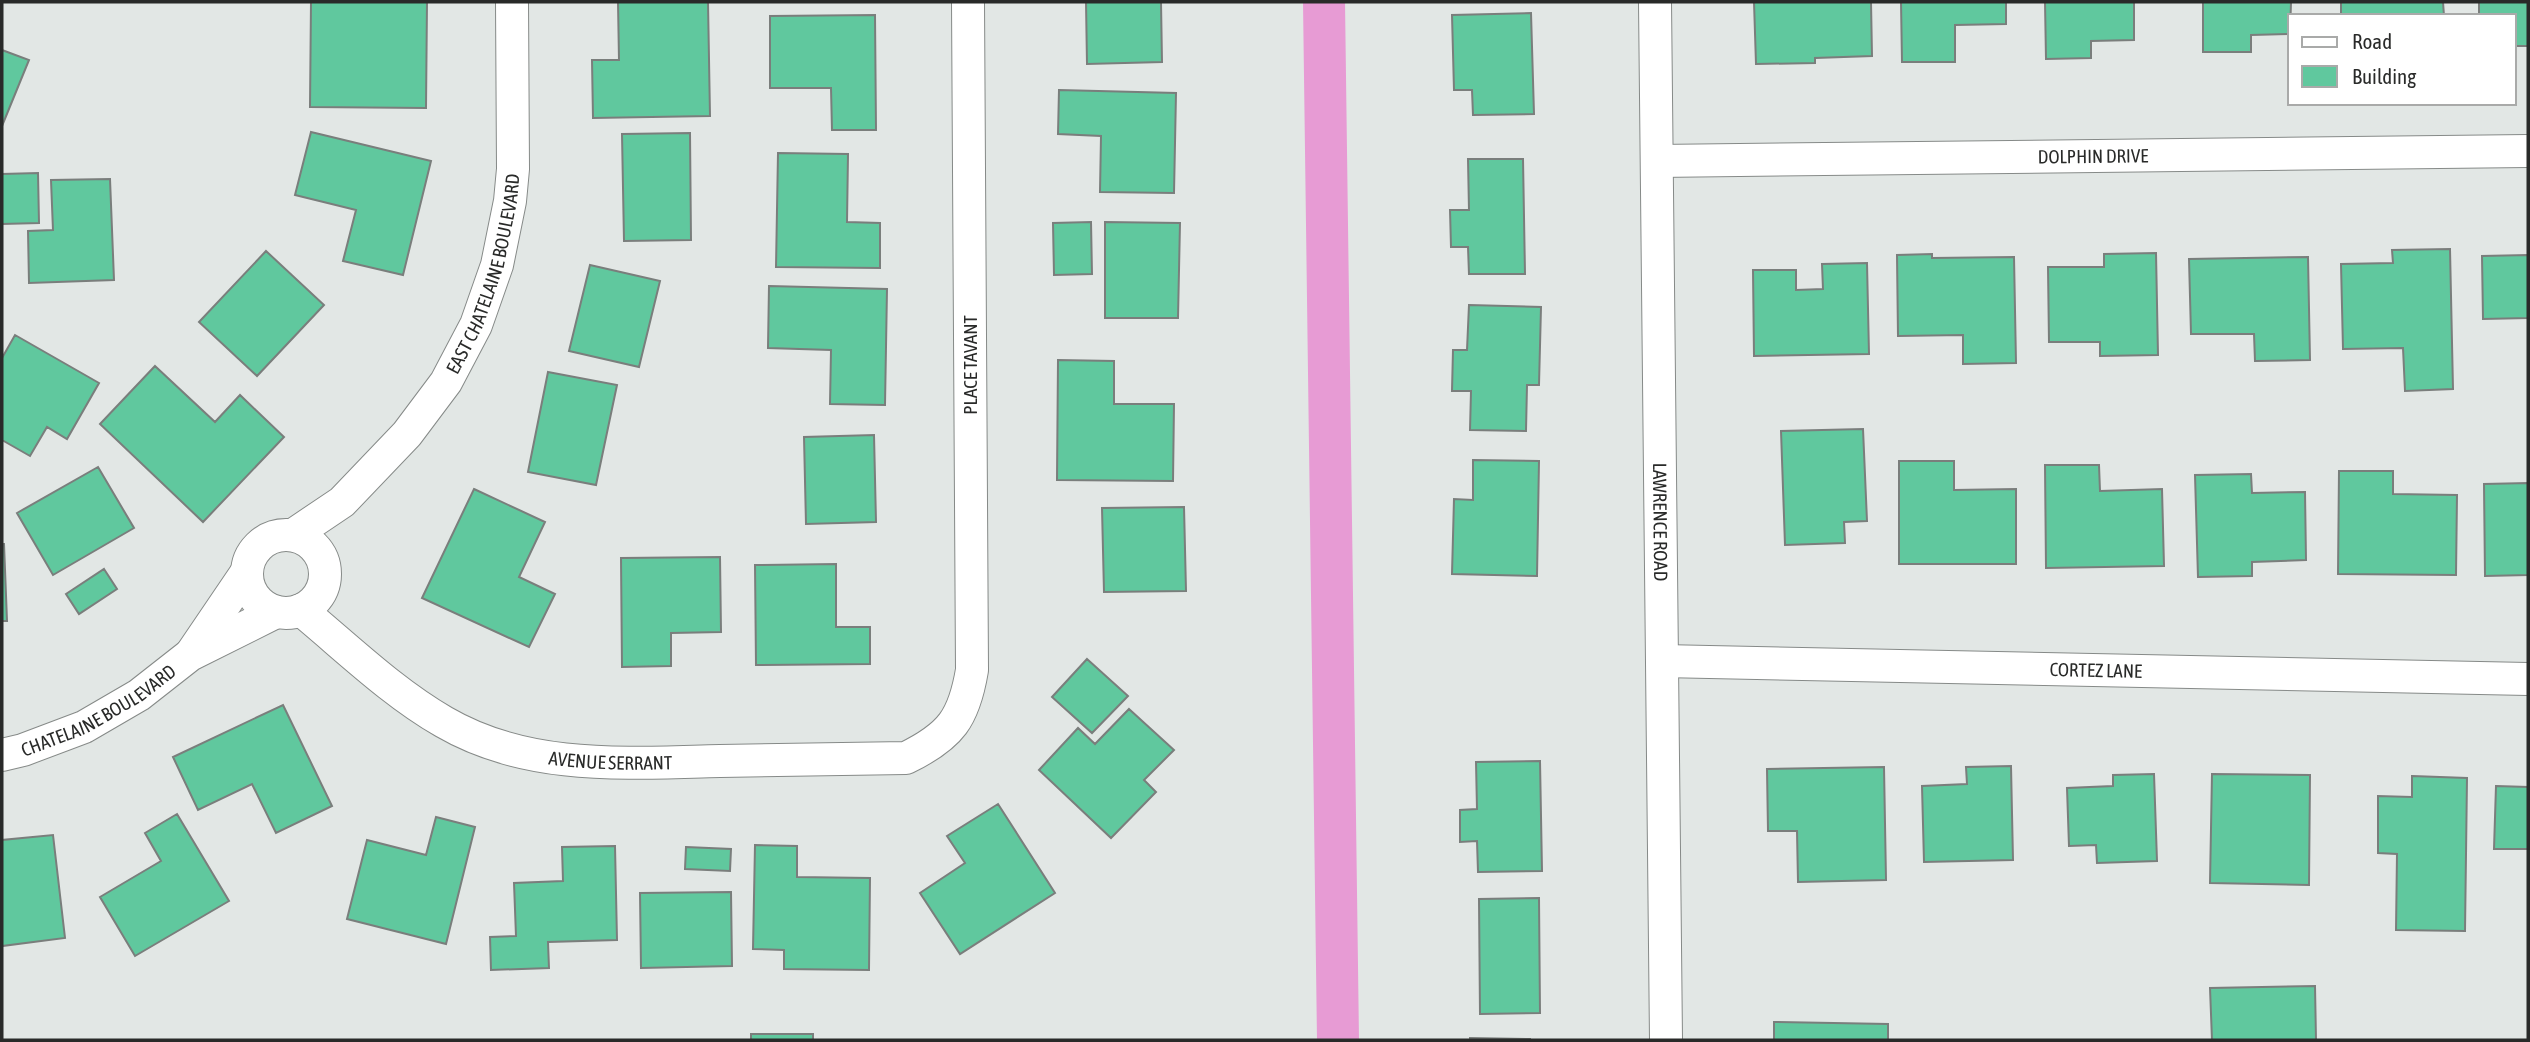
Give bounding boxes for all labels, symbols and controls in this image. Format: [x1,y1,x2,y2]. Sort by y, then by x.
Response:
legend [2288,14,2516,105]
text: Road [2352,29,2392,53]
text: Building [2352,64,2416,88]
street label: DOLPHIN DRIVE [2038,144,2148,168]
street label: EAST CHATELAINE BOULEVARD [441,173,524,377]
street label: PLACE TAVANT [959,315,981,415]
street label: LAWRENCE ROAD [1649,463,1672,581]
street label: CORTEZ LANE [2049,658,2142,682]
street label: CHATELAINE BOULEVARD [18,660,180,761]
street label: AVENUE SERRANT [547,746,673,774]

